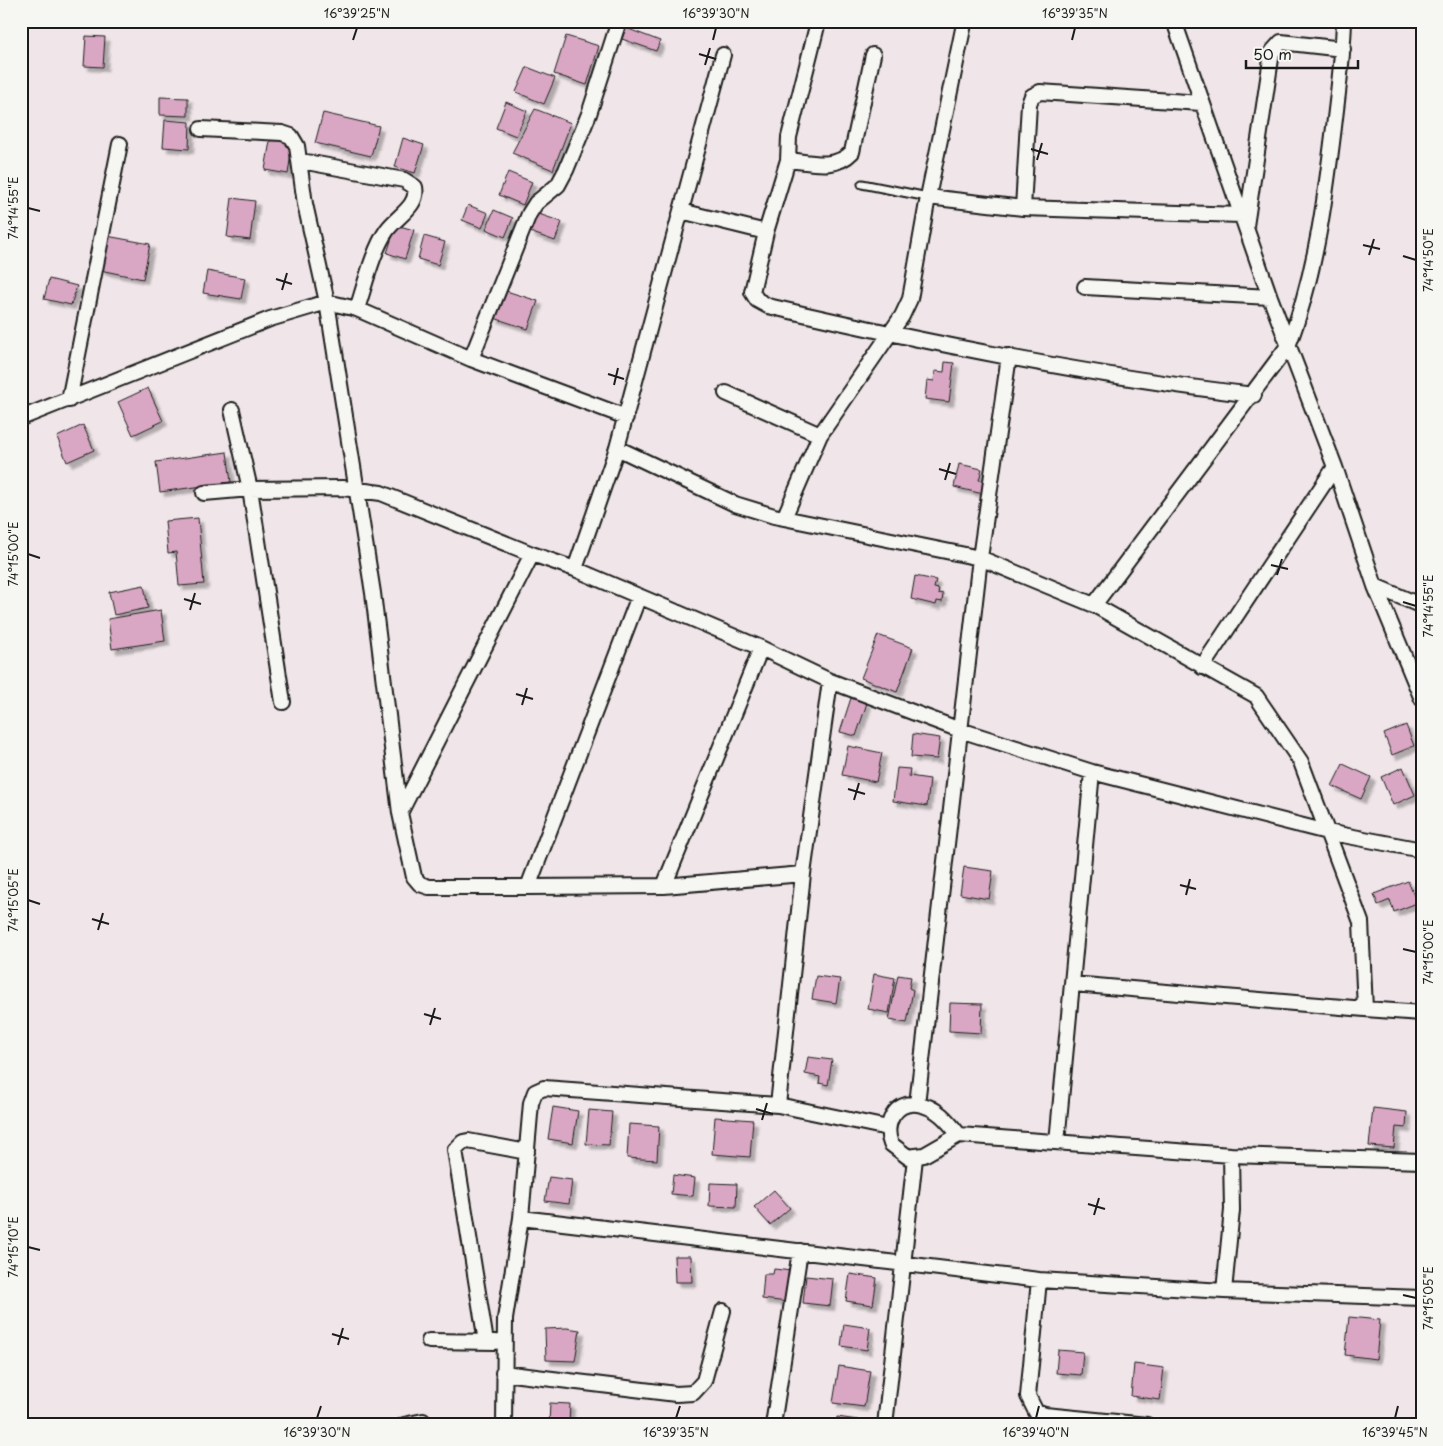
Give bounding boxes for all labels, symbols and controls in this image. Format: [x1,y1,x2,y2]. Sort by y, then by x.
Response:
text: 16°39'25"N [324,4,390,22]
text: 16°39'30"N [682,4,750,22]
text: 16°39'35"N [1042,4,1108,22]
scale bar [1246,38,1358,70]
text: 50 m [1253,42,1292,65]
text: 74°14'55"E [4,177,22,239]
text: 74°14'50"E [1419,228,1437,292]
text: 74°15'00"E [4,522,22,586]
text: 74°14'55"E [1419,575,1437,637]
text: 74°15'05"E [4,868,22,932]
text: 74°15'00"E [1419,920,1437,984]
text: 74°15'10"E [4,1216,22,1278]
text: 74°15'05"E [1419,1266,1437,1330]
text: 16°39'30"N [283,1423,351,1441]
text: 16°39'35"N [643,1423,709,1441]
text: 16°39'40"N [1003,1423,1069,1441]
text: 16°39'45"N [1362,1423,1428,1441]

